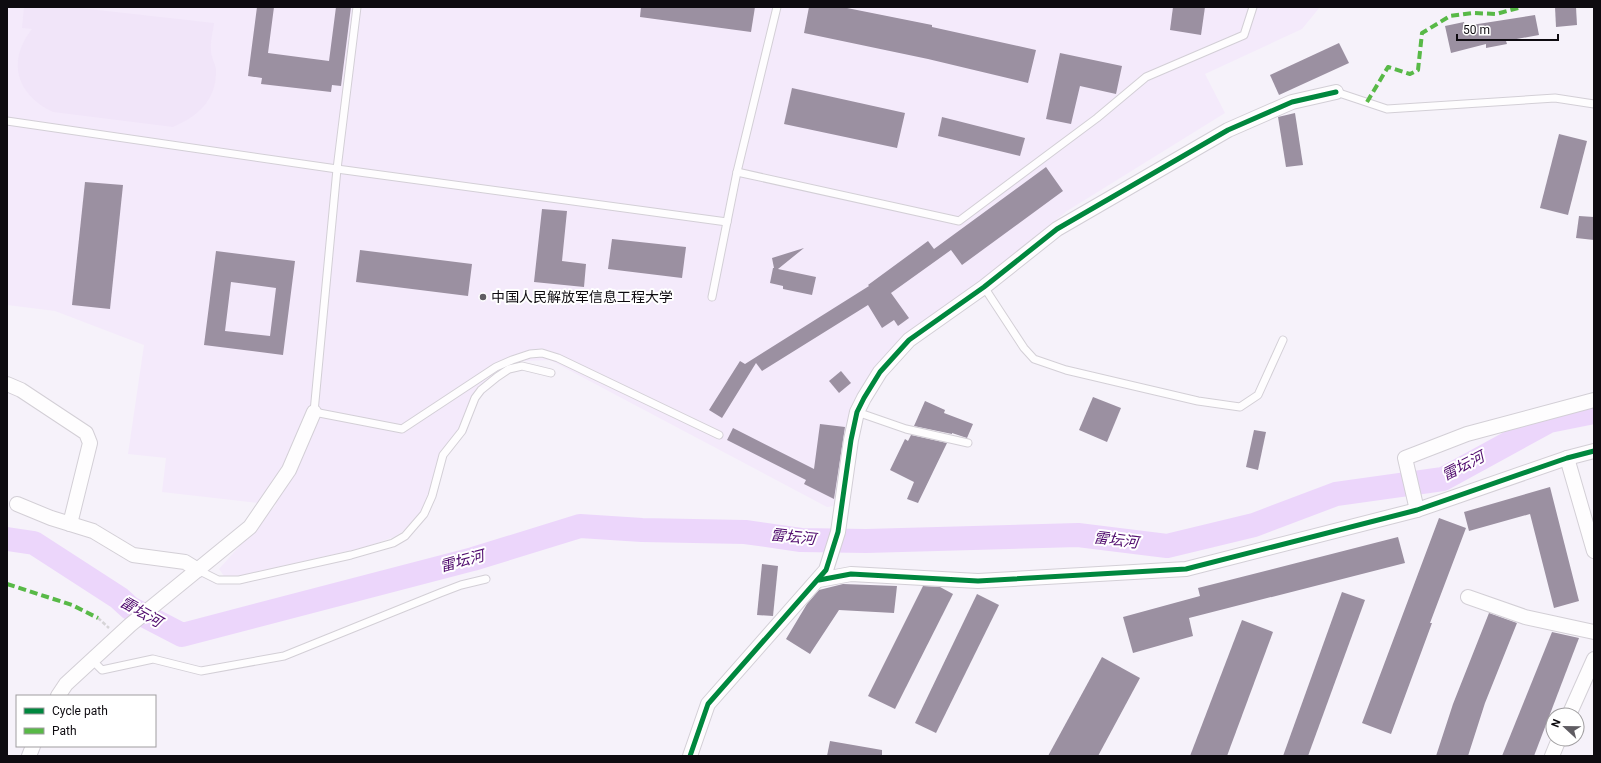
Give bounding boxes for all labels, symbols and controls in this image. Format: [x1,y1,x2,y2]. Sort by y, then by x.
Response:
scale bar [1457,16,1558,42]
text: 50 m [1463,23,1490,37]
place label: 中国人民解放军信息工程大学 [491,289,673,305]
marker: 中国人民解放军信息工程大学 [478,292,488,302]
water label: 雷坛河 [1439,446,1490,484]
water label: 雷坛河 [770,526,819,549]
water label: 雷坛河 [1093,528,1142,552]
water label: 雷坛河 [438,546,489,576]
water label: 雷坛河 [117,593,168,633]
legend [16,695,156,747]
text: Cycle path [52,704,108,718]
north arrow [1545,707,1585,747]
text: N [1549,717,1564,729]
text: Path [52,724,77,738]

